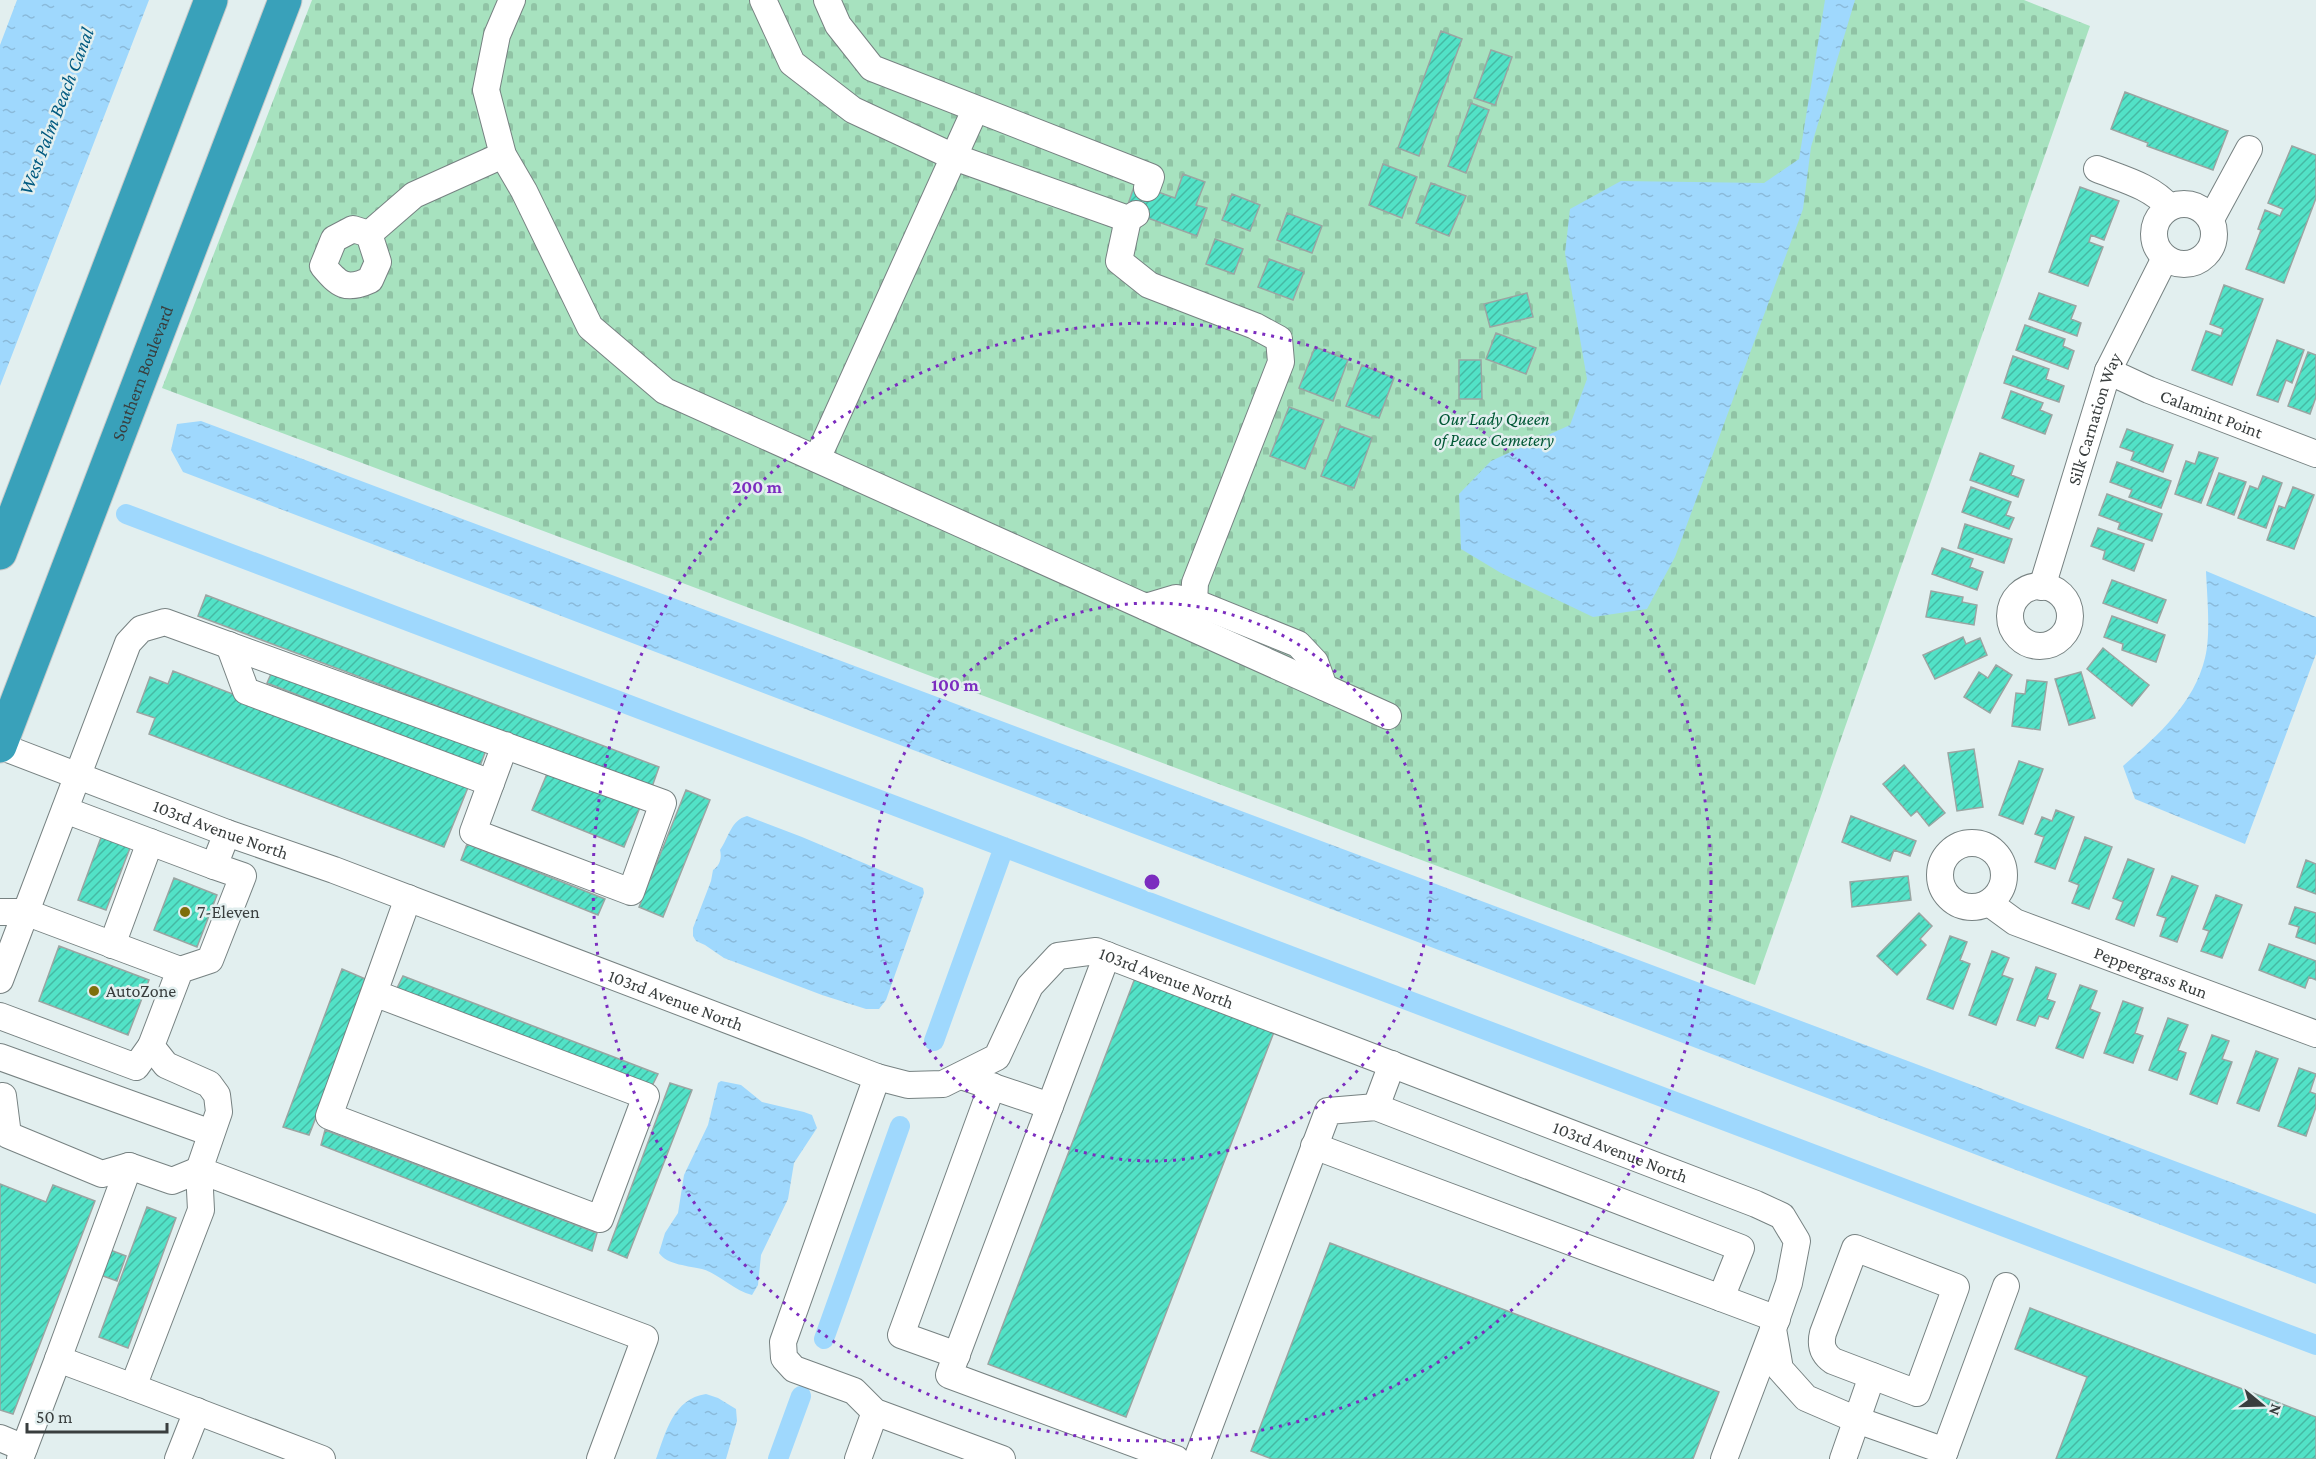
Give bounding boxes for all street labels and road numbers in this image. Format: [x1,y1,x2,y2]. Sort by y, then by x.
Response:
street label: Southern Boulevard [108,302,177,444]
street label: Silk Carnation Way [2064,349,2126,488]
street label: Calamint Point [2157,385,2266,443]
street label: 103rd Avenue North [150,796,291,864]
street label: Peppergrass Run [2091,942,2210,1003]
street label: 103rd Avenue North [1096,943,1237,1013]
street label: 103rd Avenue North [606,966,746,1035]
street label: 103rd Avenue North [1550,1117,1691,1187]

